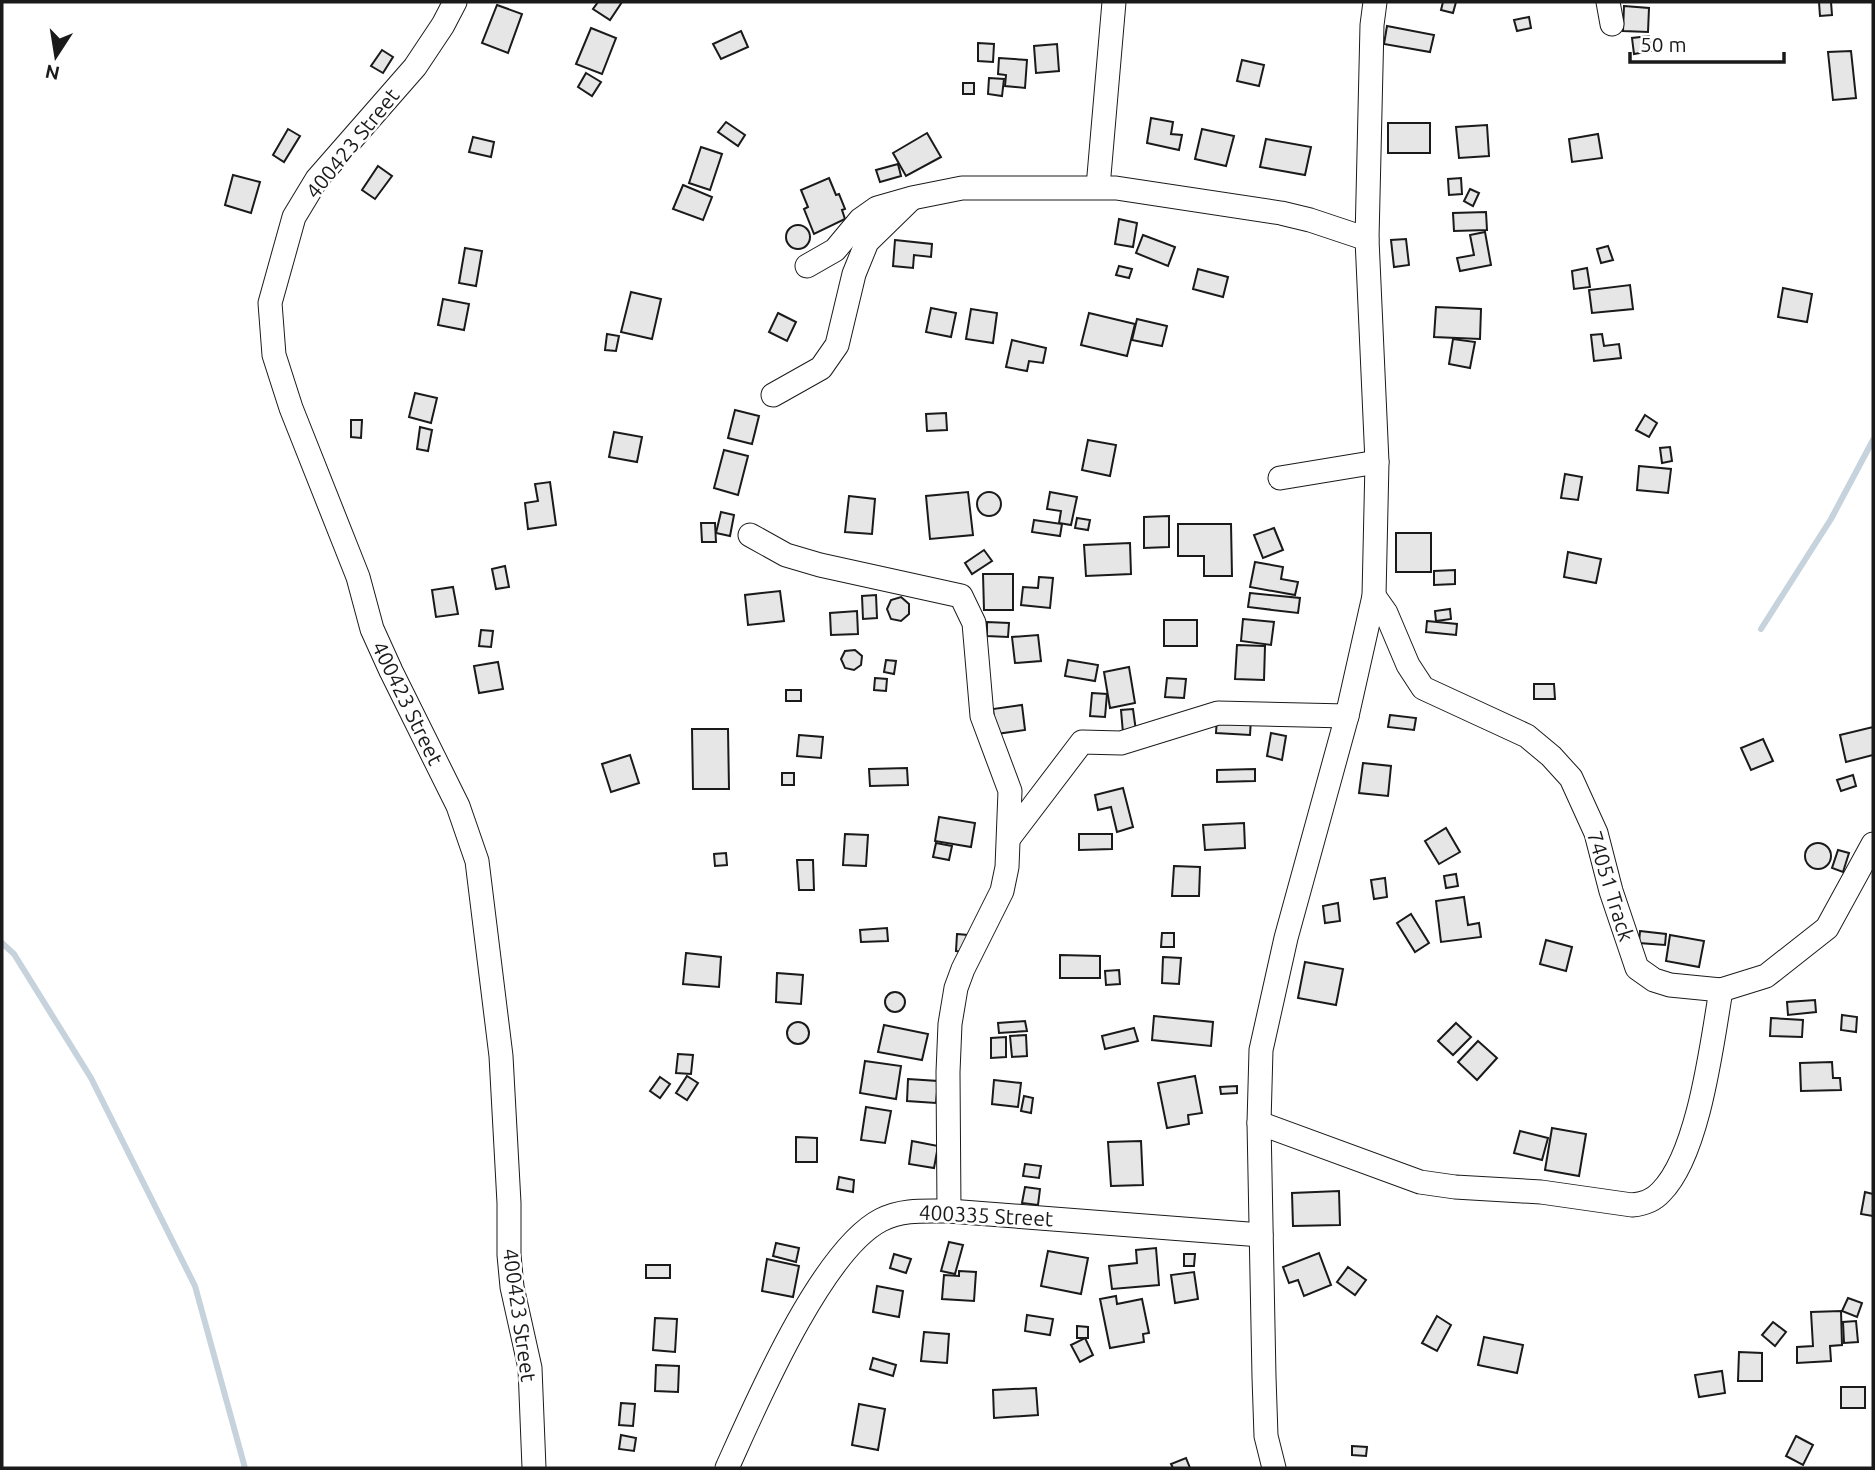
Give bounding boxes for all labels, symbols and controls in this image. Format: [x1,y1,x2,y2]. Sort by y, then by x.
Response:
north arrow [21,21,91,91]
scale bar [1630,21,1784,65]
text: 50 m [1640,32,1687,56]
text: N [43,60,62,85]
street label: 400423 Street [300,83,404,203]
street label: 400423 Street [368,637,448,769]
street label: 74051 Track [1583,828,1639,944]
street label: 400335 Street [918,1199,1054,1231]
street label: 400423 Street [499,1247,541,1383]

